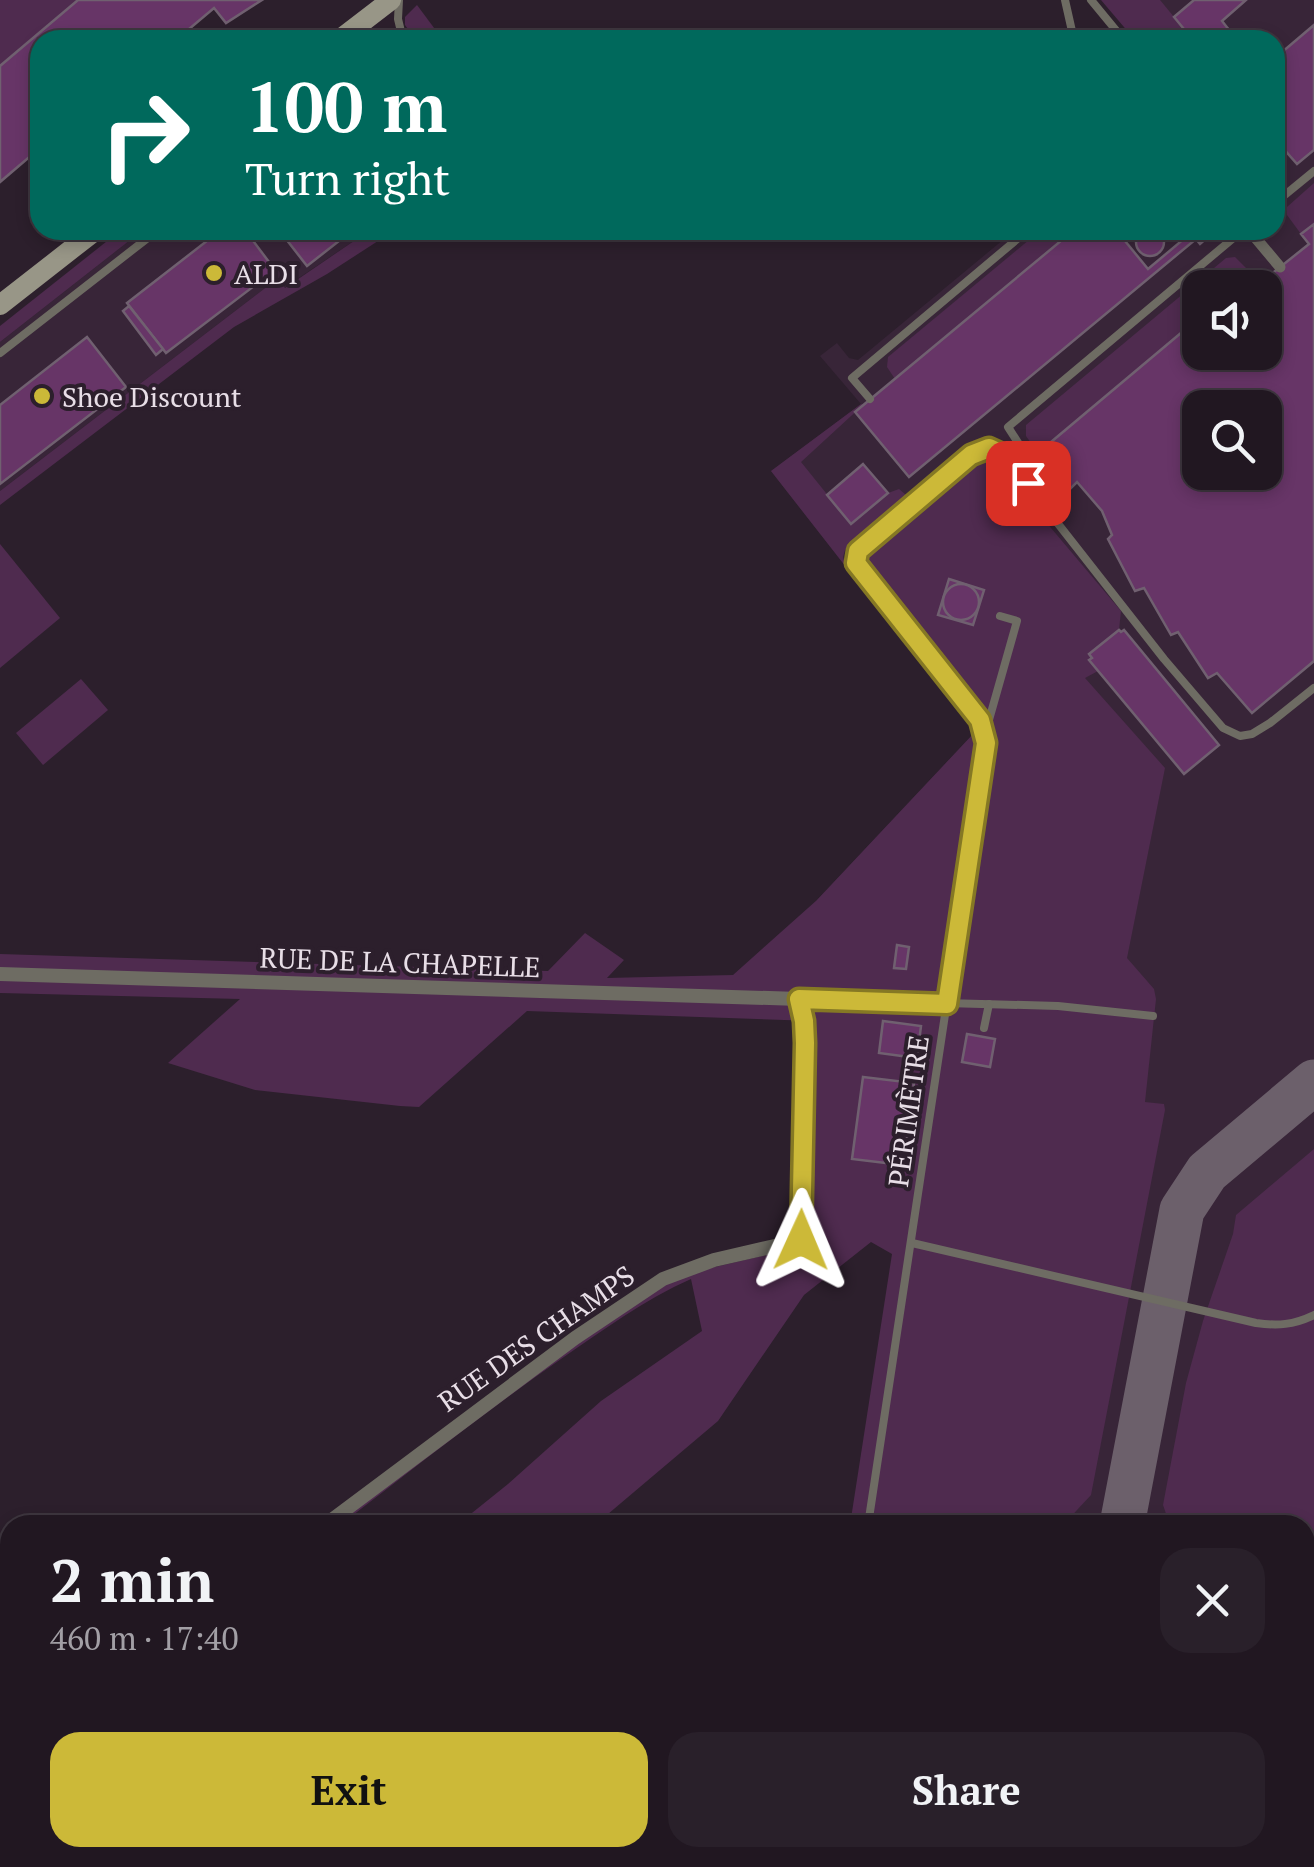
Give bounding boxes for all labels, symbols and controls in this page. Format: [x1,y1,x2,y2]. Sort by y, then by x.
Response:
text: 100 m [245,59,447,152]
icon: right [80,70,210,200]
text: Turn right [245,148,450,208]
place label: ALDI [234,255,298,292]
marker: ALDI [203,262,225,284]
map controls [1182,270,1282,490]
button: sound [1182,270,1282,370]
place label: Shoe Discount [62,378,242,415]
marker: Shoe Discount [31,385,53,407]
button: search [1182,390,1282,490]
pin [986,441,1071,526]
icon: arrive [1001,456,1056,511]
street label: RUE DE LA CHAPELLE [259,939,541,985]
street label: PÉRIMÈTRE [879,1033,937,1189]
position arrow [749,1188,853,1292]
street label: RUE DES CHAMPS [431,1257,641,1419]
text: 2 min [50,1540,214,1619]
button: close [1160,1548,1265,1653]
text: 460 m · 17:40 [50,1617,238,1659]
button: Exit [50,1732,648,1847]
button: Share [668,1732,1265,1847]

